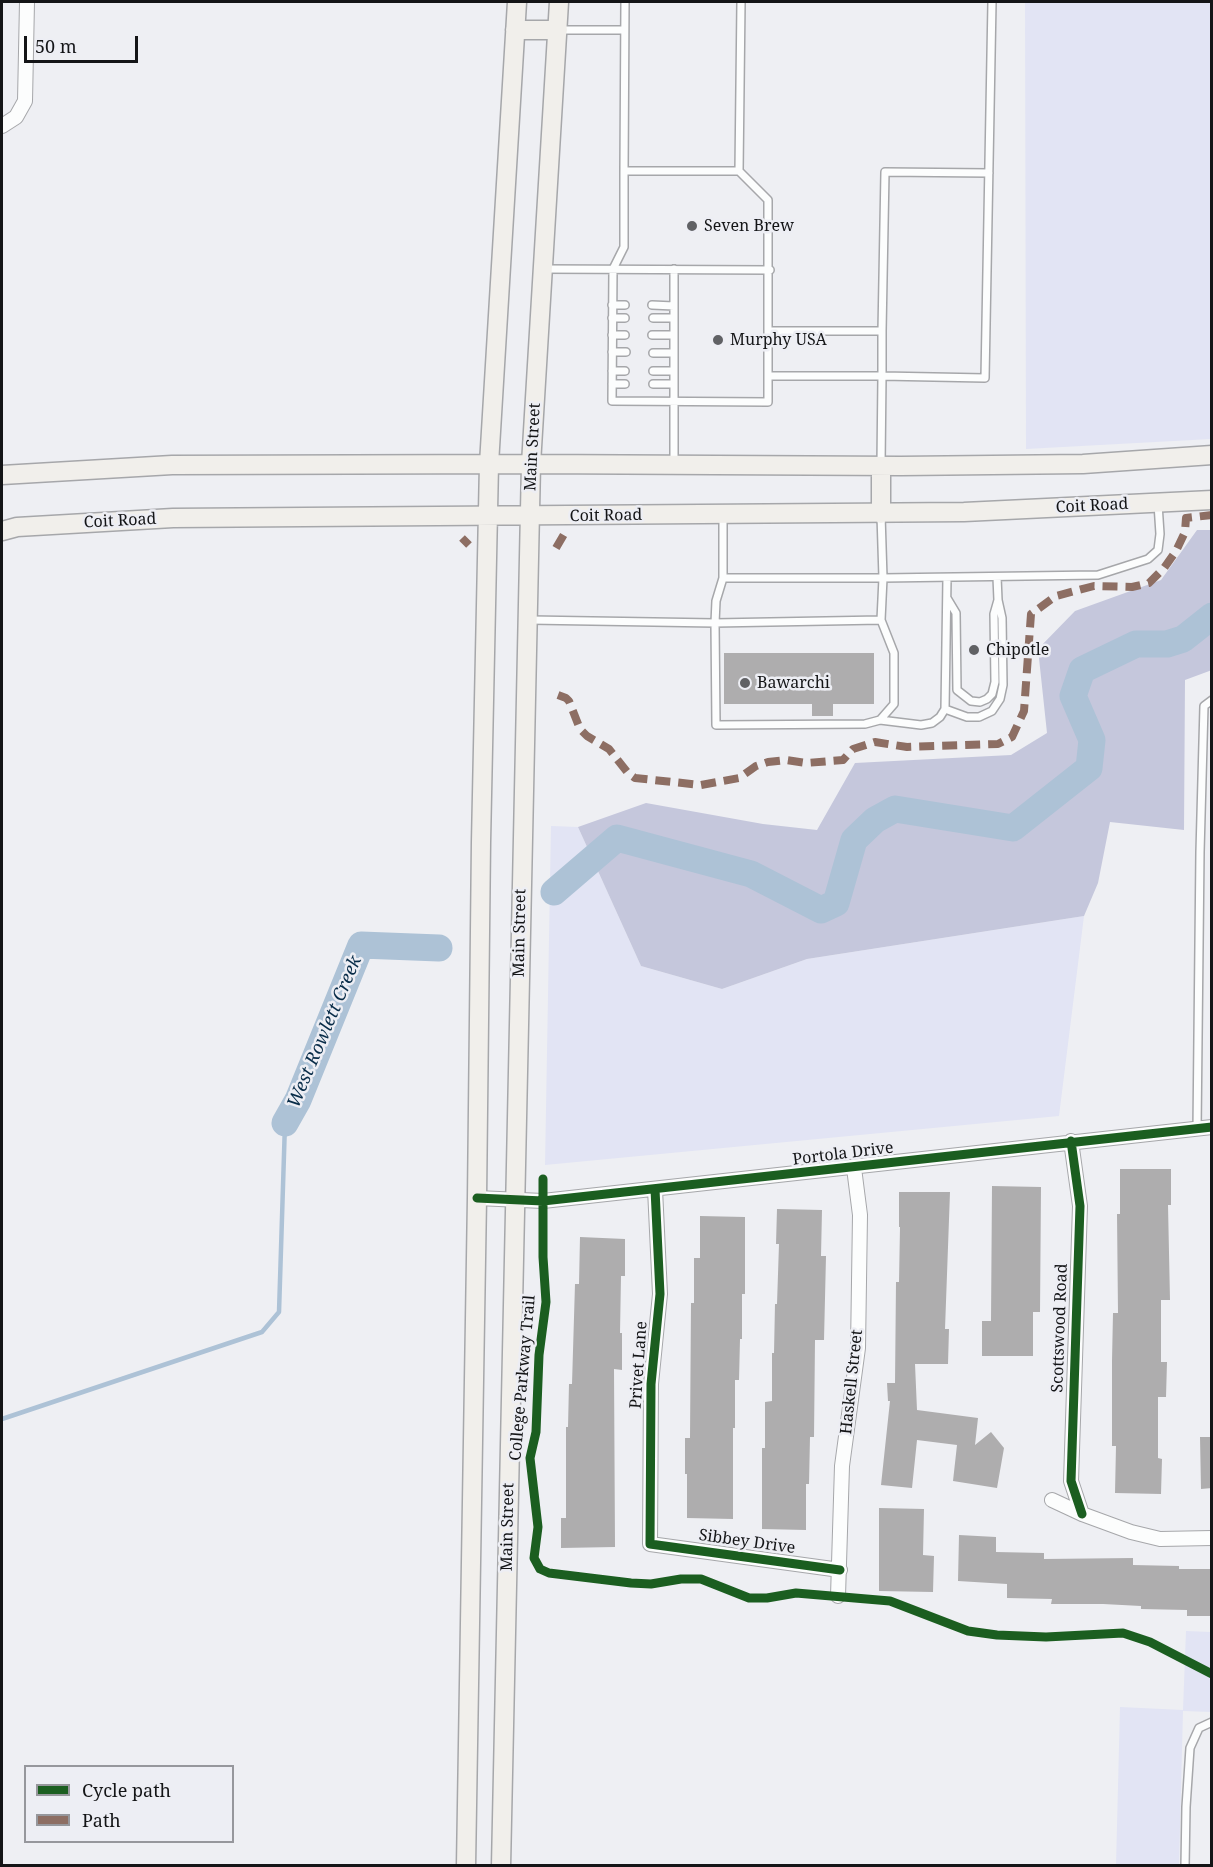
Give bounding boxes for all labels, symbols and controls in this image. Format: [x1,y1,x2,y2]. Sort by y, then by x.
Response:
scale bar [27,24,141,62]
text: 50 m [35,34,77,58]
place label: Seven Brew [704,216,794,236]
marker: Seven Brew [685,219,699,233]
place label: Murphy USA [730,330,827,350]
marker: Murphy USA [711,333,725,347]
street label: Main Street [521,402,545,492]
street label: Coit Road [1055,495,1129,517]
street label: Coit Road [570,506,642,526]
street label: Coit Road [83,510,157,532]
place label: Chipotle [986,640,1049,660]
marker: Chipotle [967,643,981,657]
place label: Bawarchi [757,673,830,693]
marker: Bawarchi [738,676,752,690]
street label: Main Street [510,889,530,977]
water label: West Rowlett Creek [283,953,367,1111]
street label: Portola Drive [791,1138,895,1170]
street label: Scottswood Road [1048,1263,1072,1393]
street label: College Parkway Trail [506,1294,540,1462]
street label: Privet Lane [626,1321,652,1409]
street label: Haskell Street [837,1329,867,1435]
street label: Main Street [498,1483,518,1571]
street label: Sibbey Drive [697,1526,797,1558]
legend [24,1765,234,1843]
text: Cycle path [82,1778,171,1802]
text: Path [82,1808,121,1832]

